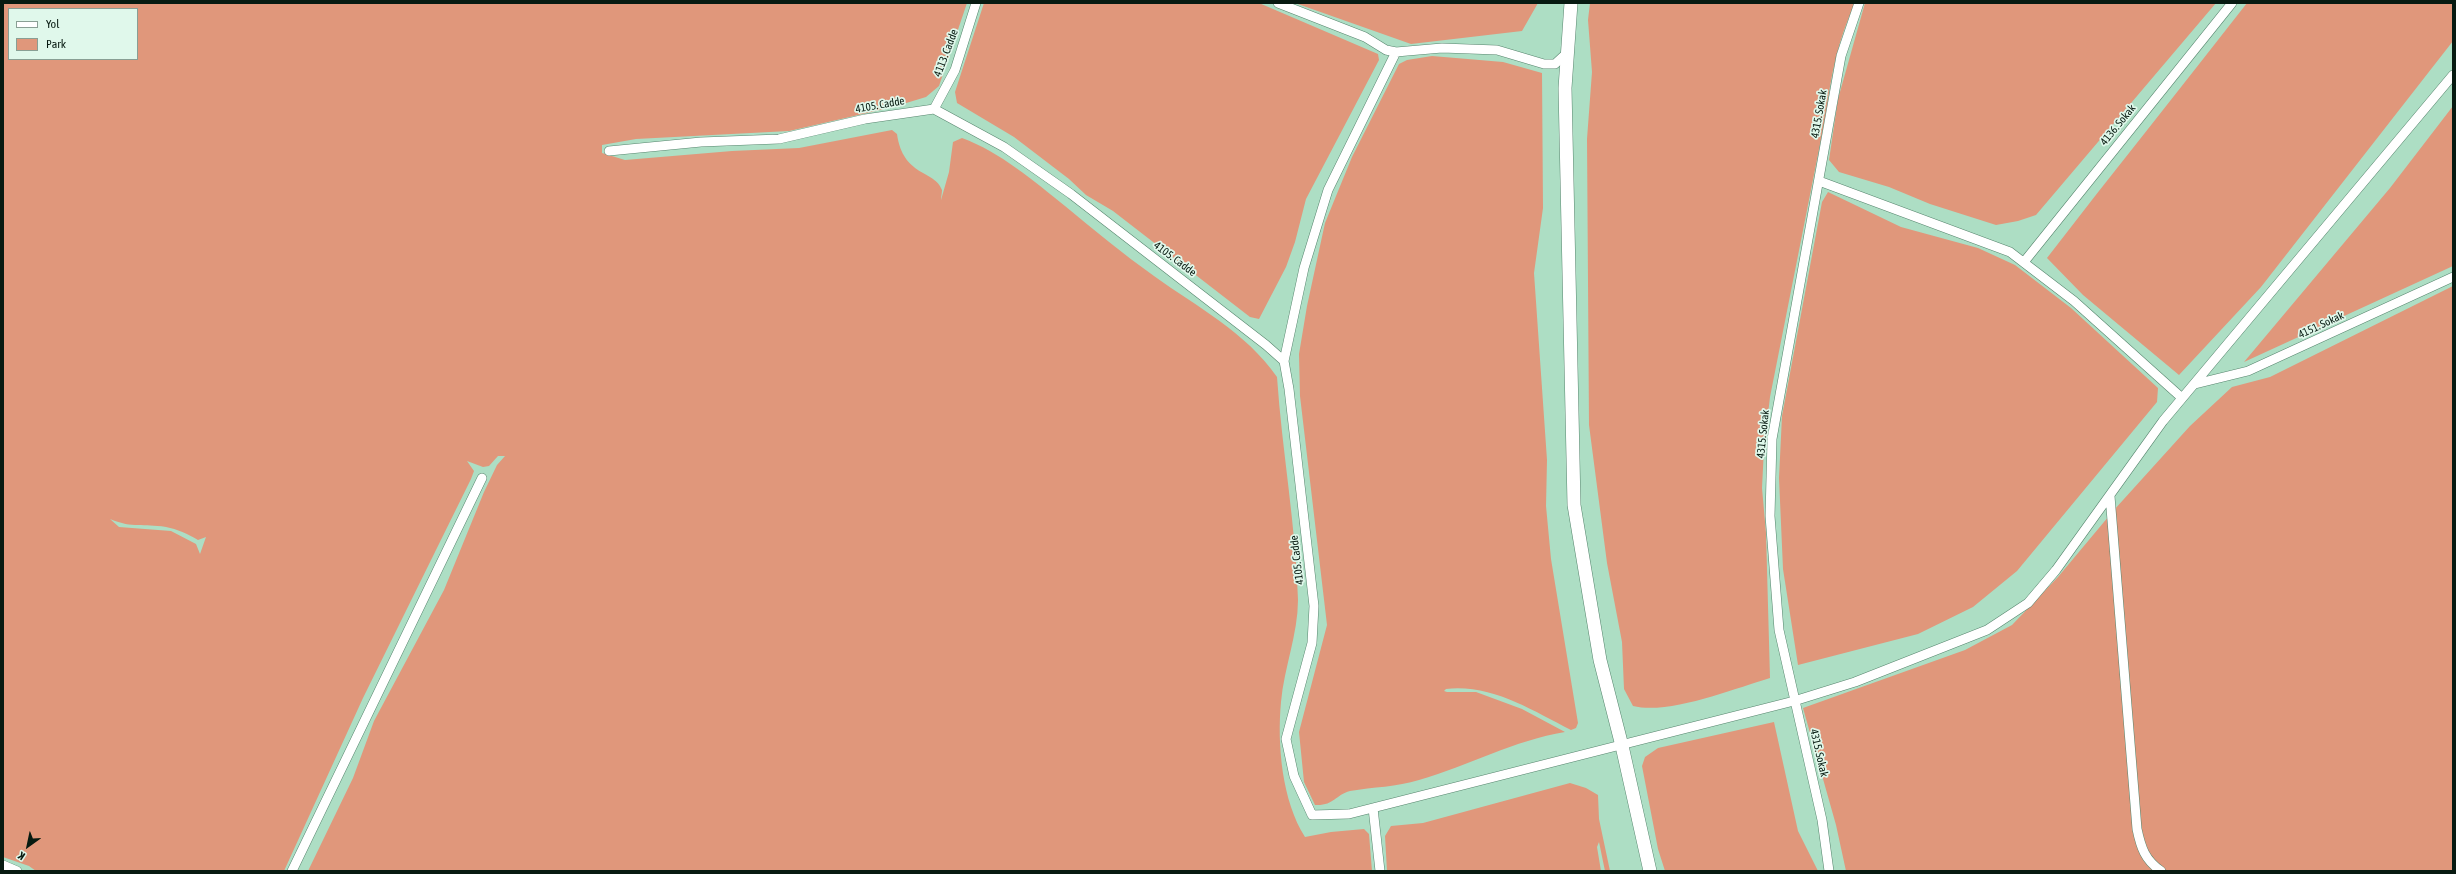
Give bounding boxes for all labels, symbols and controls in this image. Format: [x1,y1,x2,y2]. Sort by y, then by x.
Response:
legend [8,8,138,60]
text: Yol [46,17,59,31]
street label: 4113. Cadde [931,27,961,79]
text: Park [46,37,66,51]
street label: 4315. Sokak [1808,89,1830,139]
street label: 4105. Cadde [854,94,906,116]
street label: 4136. Sokak [2098,102,2138,148]
street label: 4105. Cadde [1151,239,1199,279]
street label: 4151. Sokak [2296,309,2346,341]
street label: 4315. Sokak [1754,409,1772,459]
street label: 4105. Cadde [1287,535,1307,585]
street label: 4315. Sokak [1807,728,1831,778]
north arrow [8,826,48,866]
text: K [16,850,27,863]

